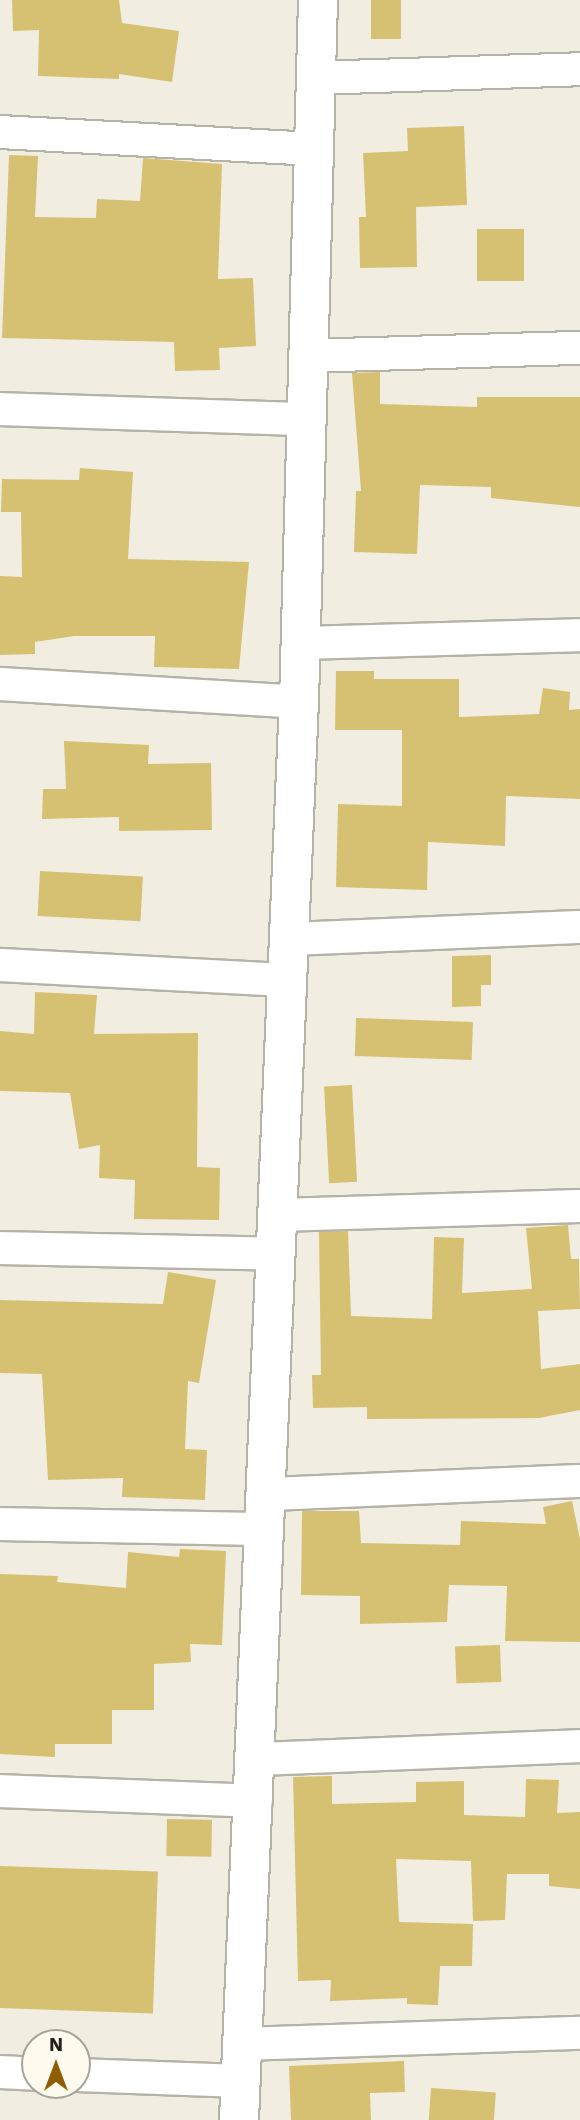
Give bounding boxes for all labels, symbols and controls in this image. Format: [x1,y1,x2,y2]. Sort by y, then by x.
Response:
north arrow [21,2029,91,2099]
text: N [49,2033,63,2056]

